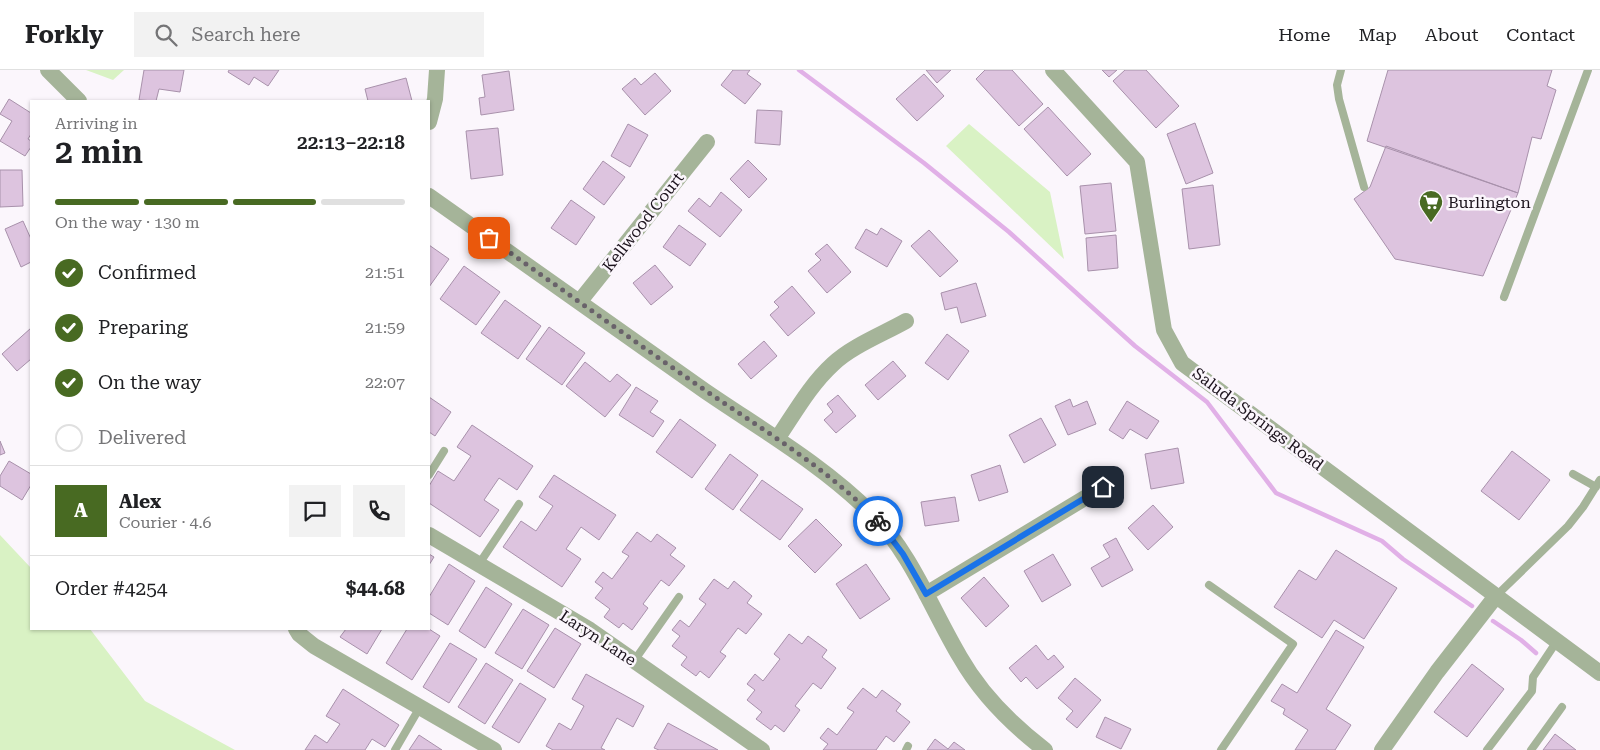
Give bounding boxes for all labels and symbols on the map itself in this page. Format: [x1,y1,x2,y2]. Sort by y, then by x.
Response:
street label: Kellwood Court [598,169,688,275]
supermarket icon: Burlington [1418,189,1444,223]
place label: Burlington [1448,193,1531,212]
pin [468,217,510,259]
street label: Saluda Springs Road [1189,364,1327,474]
pin [1082,466,1124,508]
courier [853,496,903,546]
street label: Laryn Lane [556,606,640,670]

